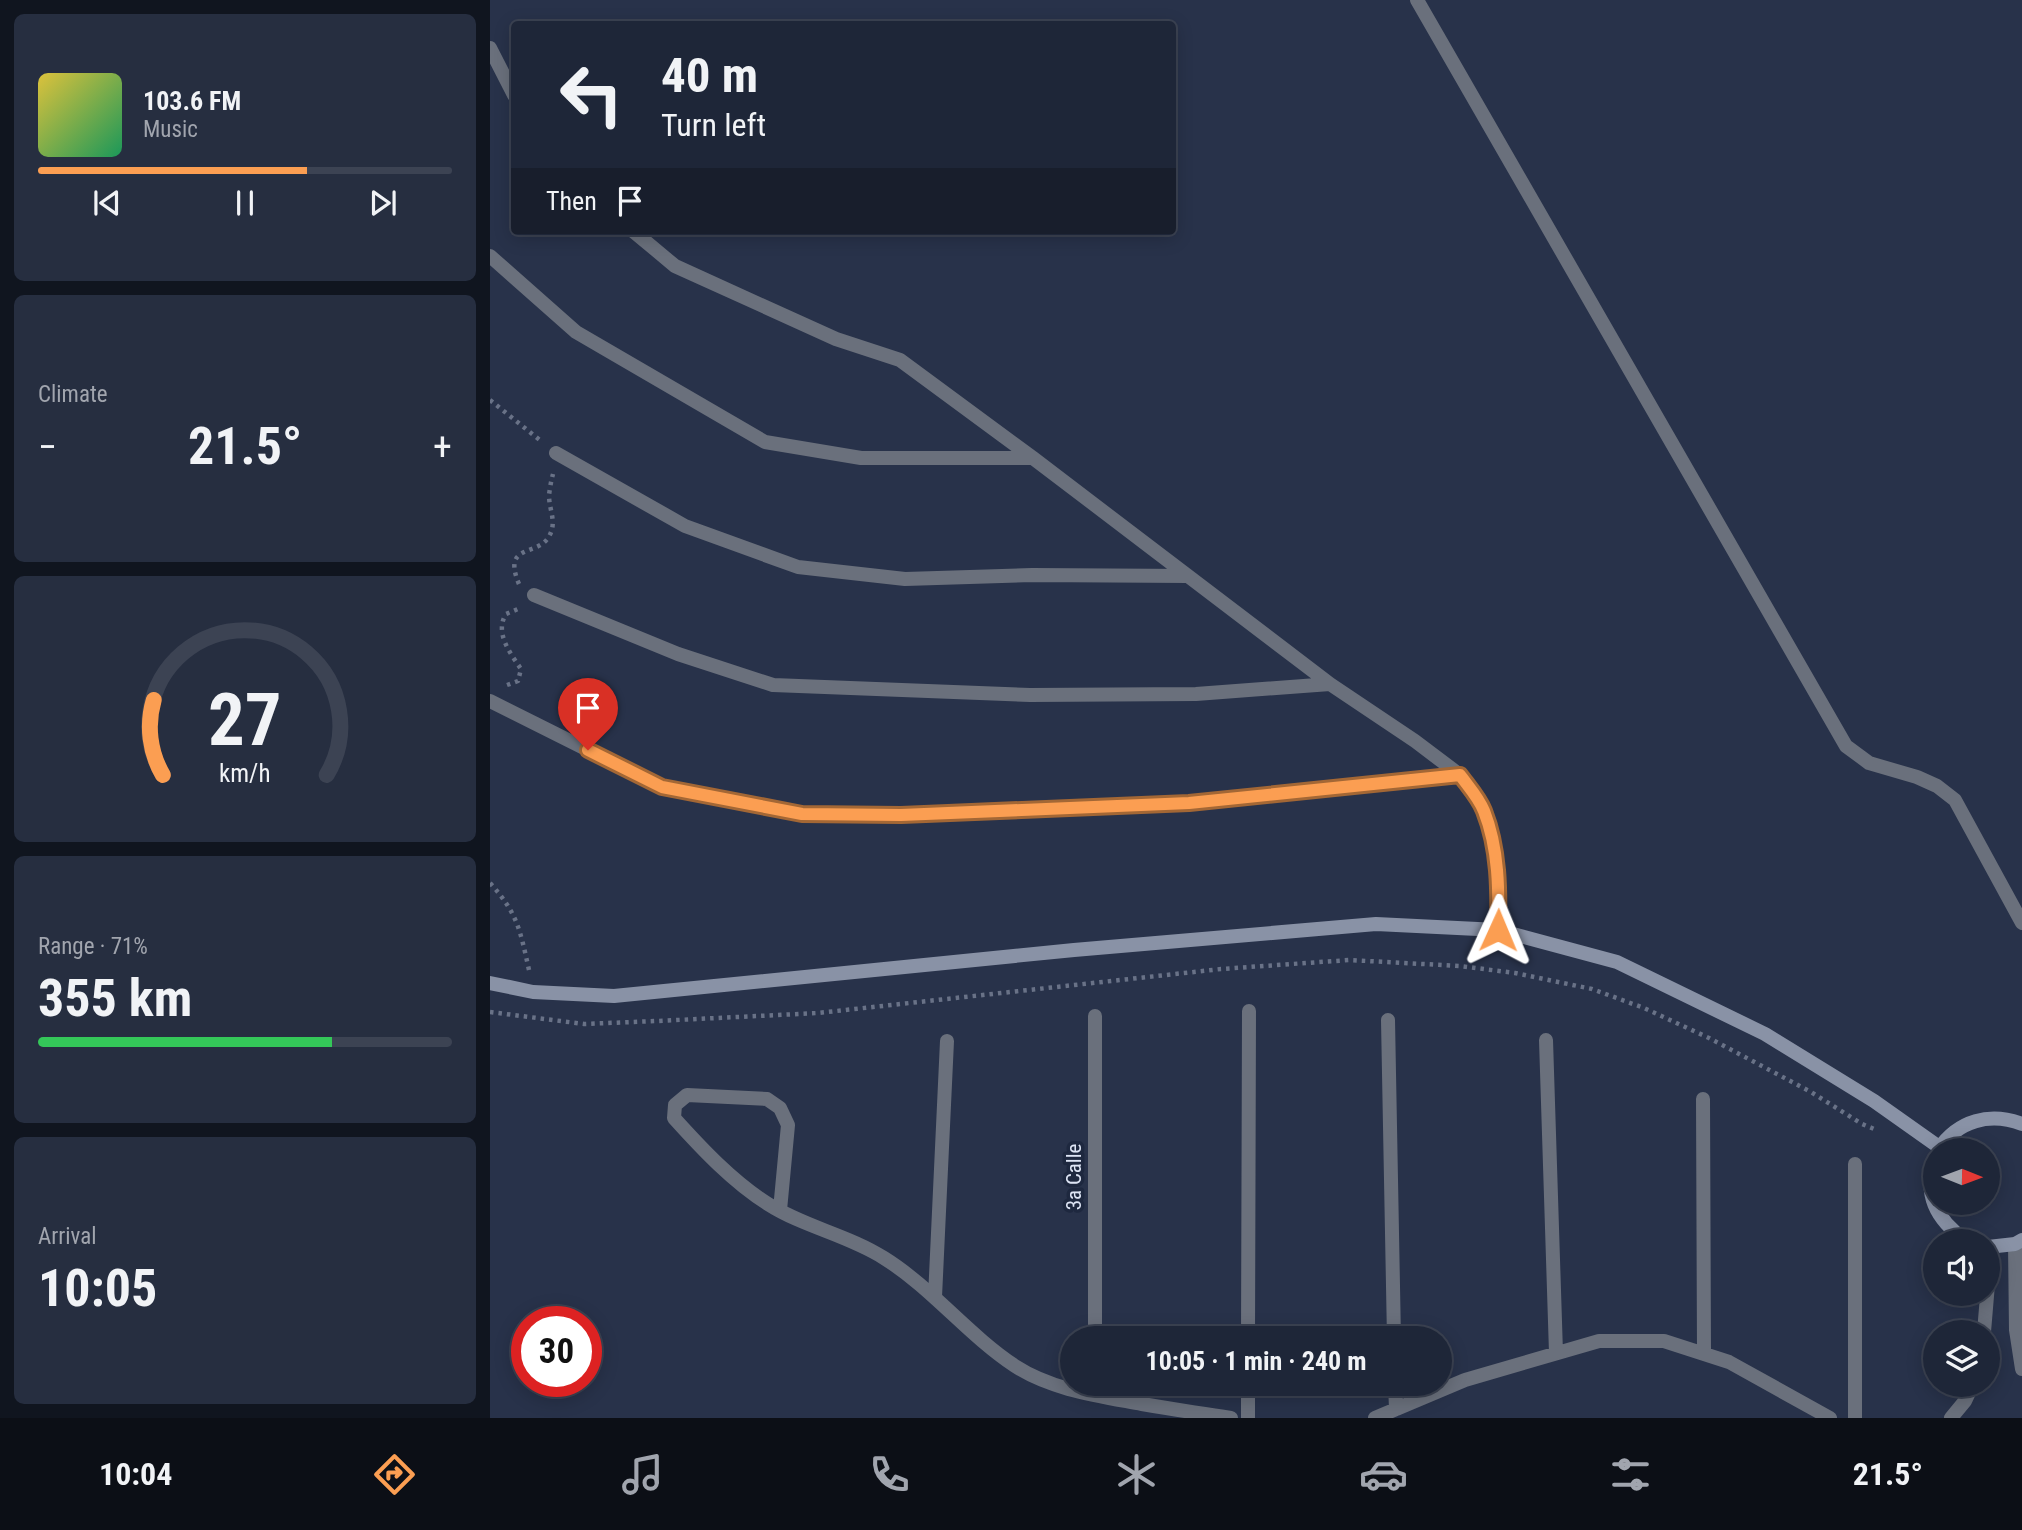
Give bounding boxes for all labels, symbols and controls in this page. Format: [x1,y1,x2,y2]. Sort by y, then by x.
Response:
text: 40 m [661,47,758,104]
icon: left [546,49,637,140]
text: 103.6 FM [143,86,241,116]
text: Turn left [661,106,766,144]
text: Music [143,116,198,143]
icon: arrive [611,182,649,220]
icon: previous [88,184,126,222]
icon: pause [226,184,264,222]
icon: next [364,184,402,222]
text: Then [546,186,597,216]
text: Climate [38,381,108,408]
text: 21.5° [188,416,302,477]
text: − [38,425,57,469]
text: + [433,425,452,469]
text: 27 [208,677,282,763]
pin [558,678,618,750]
icon: arrive [569,689,607,727]
text: km/h [219,759,271,788]
position arrow [1461,893,1535,967]
text: Range · 71% [38,933,148,960]
text: 355 km [38,968,192,1029]
north arrow [1923,1138,2000,1214]
map controls [1923,1138,2000,1397]
street label: 3a Calle [1062,1144,1086,1210]
text: Arrival [38,1223,97,1250]
button: sound [1923,1229,2000,1306]
text: 10:05 [38,1258,157,1319]
speed limit sign: 30 [511,1306,602,1397]
button: layers [1923,1320,2000,1397]
text: 10:05 · 1 min · 240 m [1146,1346,1366,1376]
icon: directions [370,1450,419,1499]
icon: music [618,1450,667,1499]
icon: phone [865,1450,914,1499]
icon: climate [1112,1450,1161,1499]
icon: car [1359,1450,1408,1499]
icon: filters [1606,1450,1655,1499]
text: 10:04 [99,1455,172,1493]
text: 21.5° [1853,1455,1923,1493]

